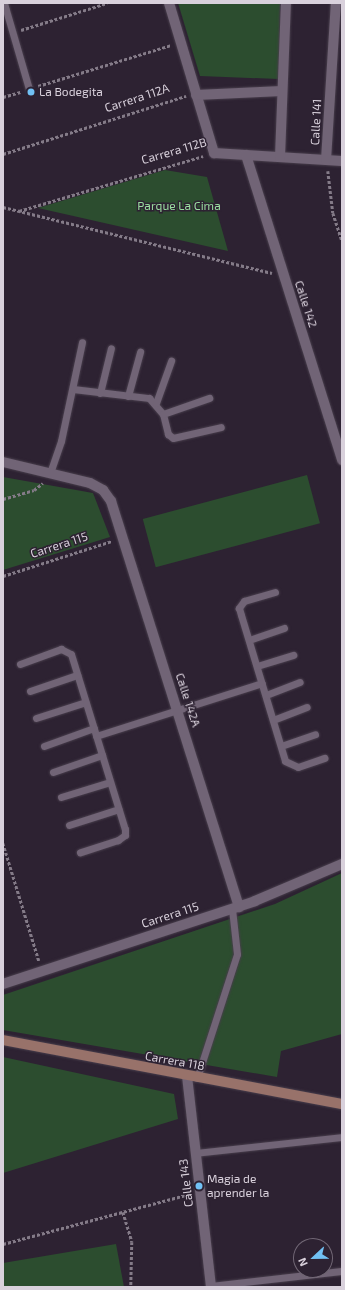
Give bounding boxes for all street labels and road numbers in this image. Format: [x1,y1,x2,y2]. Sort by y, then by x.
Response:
street label: Carrera 112A [103,81,171,115]
street label: Calle 141 [308,98,324,146]
street label: Carrera 112B [140,135,208,167]
street label: Calle 142 [292,279,320,329]
street label: Carrera 115 [29,529,89,561]
street label: Calle 142A [172,671,204,729]
street label: Carrera 115 [140,899,200,931]
street label: Carrera 118 [144,1049,206,1073]
street label: Calle 143 [176,1158,196,1208]

